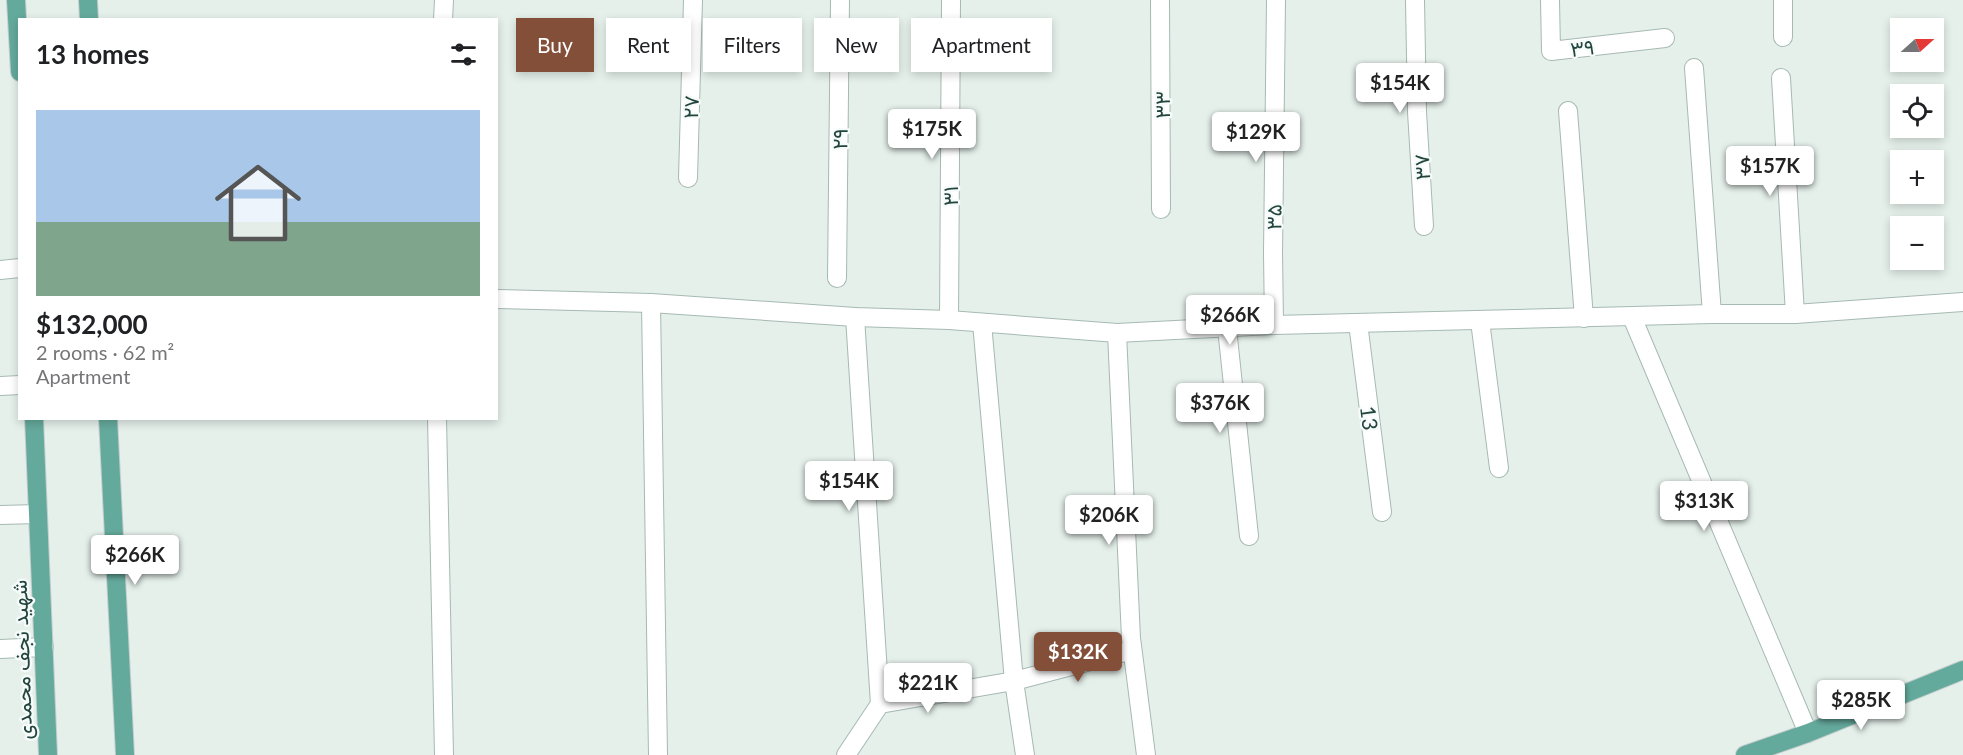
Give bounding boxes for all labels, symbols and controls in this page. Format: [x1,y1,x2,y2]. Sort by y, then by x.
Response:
chip: Buy [516,18,594,72]
chip: Rent [606,18,691,72]
chip: Filters [703,18,802,72]
chip: New [814,18,899,72]
chip: Apartment [911,18,1052,72]
north arrow [1890,18,1944,72]
map controls [1890,18,1944,270]
street label: ۳۹ [1569,33,1595,61]
text: 13 homes [36,38,149,70]
icon: filters [447,38,480,71]
pin: $154K [1358,63,1442,114]
text: $154K [1370,70,1430,94]
button: locate [1890,84,1944,138]
street label: ۳۳ [1149,91,1174,119]
street label: ۲۷ [677,95,703,119]
pin: $175K [890,109,974,160]
pin: $129K [1214,112,1298,163]
text: $175K [902,116,962,140]
text: $129K [1226,119,1286,143]
street label: ۲۹ [826,128,852,150]
pin: $157K [1728,146,1812,197]
icon: home [204,149,312,257]
button: + [1890,150,1944,204]
street label: ۳۷ [1408,153,1434,181]
text: $157K [1740,153,1800,177]
street label: ۳۱ [937,186,962,206]
street label: ۳۵ [1260,204,1286,230]
button: − [1890,216,1944,270]
pin: $266K [1188,295,1272,346]
text: $266K [1200,302,1260,326]
text: $132,000 [36,308,148,340]
text: 2 rooms · 62 m² [36,340,174,364]
text: Apartment [36,364,130,388]
pin: $376K [1178,383,1262,434]
text: $376K [1190,390,1250,414]
street label: 13 [1356,404,1384,432]
pin: $154K [807,461,891,512]
text: $154K [819,468,879,492]
pin: $313K [1662,481,1746,532]
text: $313K [1674,488,1734,512]
pin: $206K [1067,495,1151,546]
text: $206K [1079,502,1139,526]
pin: $266K [93,535,177,586]
text: $266K [105,542,165,566]
street label: شهید نجف محمدی [6,580,38,740]
pin: $132K [1036,632,1120,683]
text: $132K [1048,639,1108,663]
pin: $221K [886,663,970,714]
text: $221K [898,670,958,694]
pin: $285K [1819,680,1903,731]
text: $285K [1831,687,1891,711]

